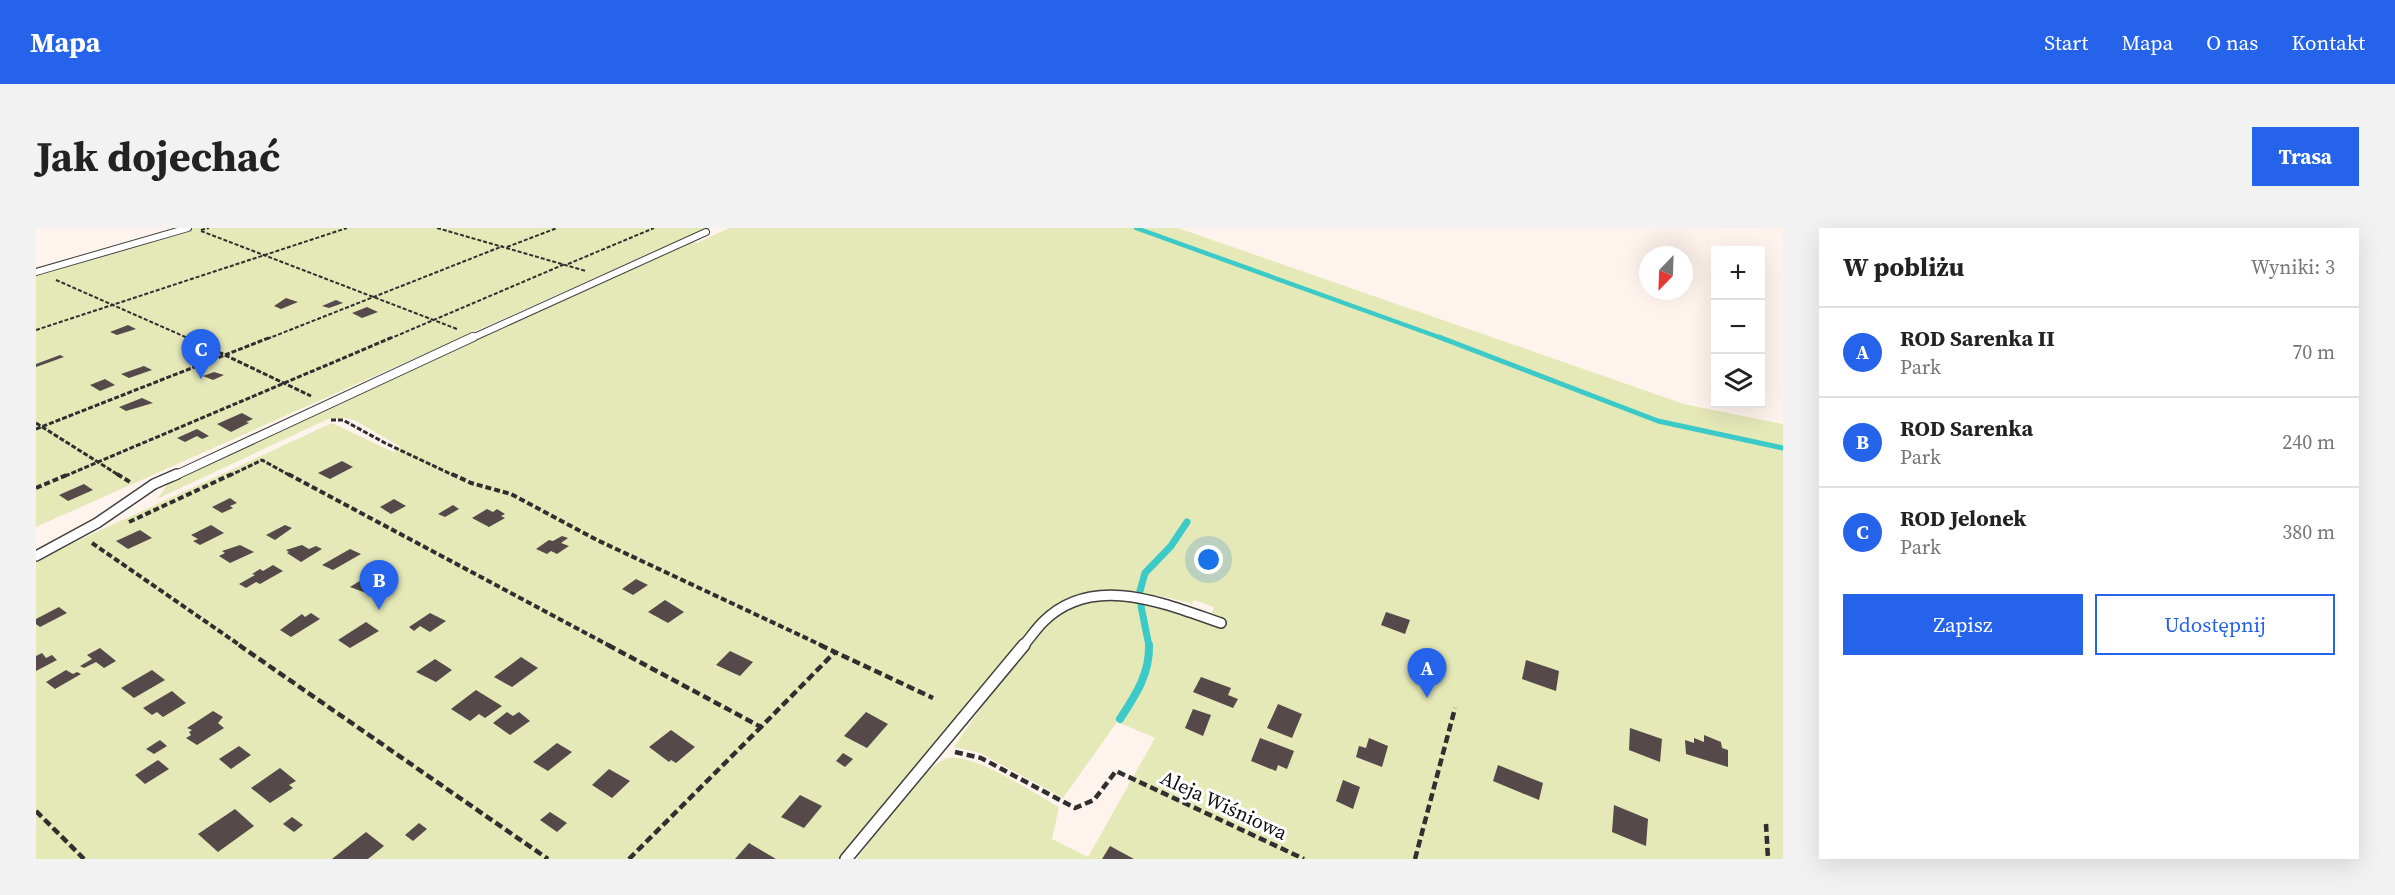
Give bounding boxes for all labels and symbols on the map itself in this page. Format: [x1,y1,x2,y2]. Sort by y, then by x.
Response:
north arrow [1639,246,1693,300]
pin: C [182,330,220,379]
your location [1194,545,1223,574]
pin: B [360,560,398,610]
pin: A [1408,648,1446,698]
street label: Aleja Wiśniowa [1156,763,1293,847]

